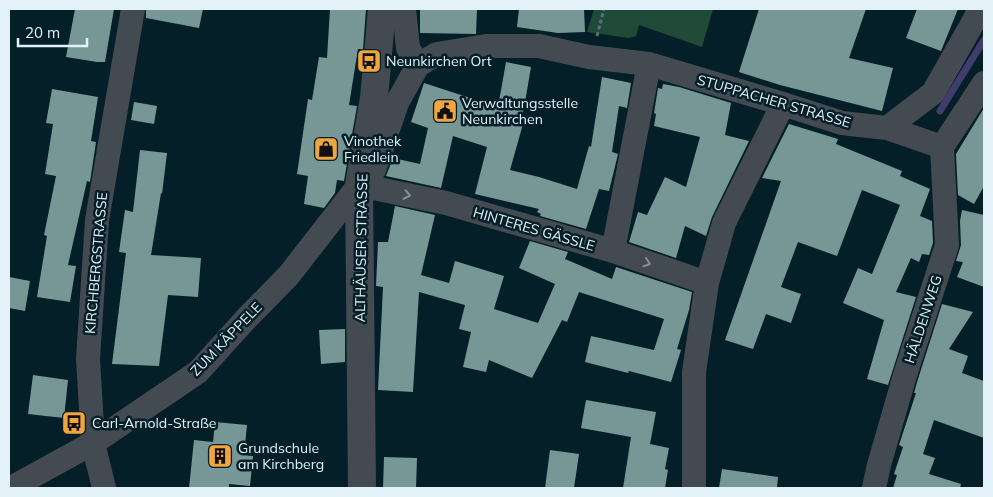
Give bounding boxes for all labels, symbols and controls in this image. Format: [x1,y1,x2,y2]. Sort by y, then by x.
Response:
scale bar [18,15,86,47]
text: 20 m [25,23,60,42]
bus stop icon: Neunkirchen Ort [356,48,382,74]
place label: Neunkirchen Ort [386,52,492,70]
street label: STUPPACHER STRASSE [695,70,853,132]
place label: Verwaltungsstelle Neunkirchen [462,94,578,128]
public building icon: Verwaltungsstelle Neunkirchen [432,98,458,124]
place label: Vinothek Friedlein [344,132,402,166]
shop icon: Vinothek Friedlein [313,136,339,162]
street label: ALTHÄUSER STRASSE [351,174,371,322]
one-way arrow [402,189,411,200]
street label: KIRCHBERGSTRASSE [81,191,111,335]
street label: HINTERES GÄSSLE [471,203,597,255]
one-way arrow [642,257,651,267]
street label: HÄLDENWEG [900,273,946,365]
street label: ZUM KÄPPELE [186,298,266,380]
bus stop icon: Carl-Arnold-Straße [61,410,87,436]
place label: Carl-Arnold-Straße [92,414,216,432]
place label: Grundschule am Kirchberg [238,439,324,473]
building icon: Grundschule am Kirchberg [207,443,233,469]

